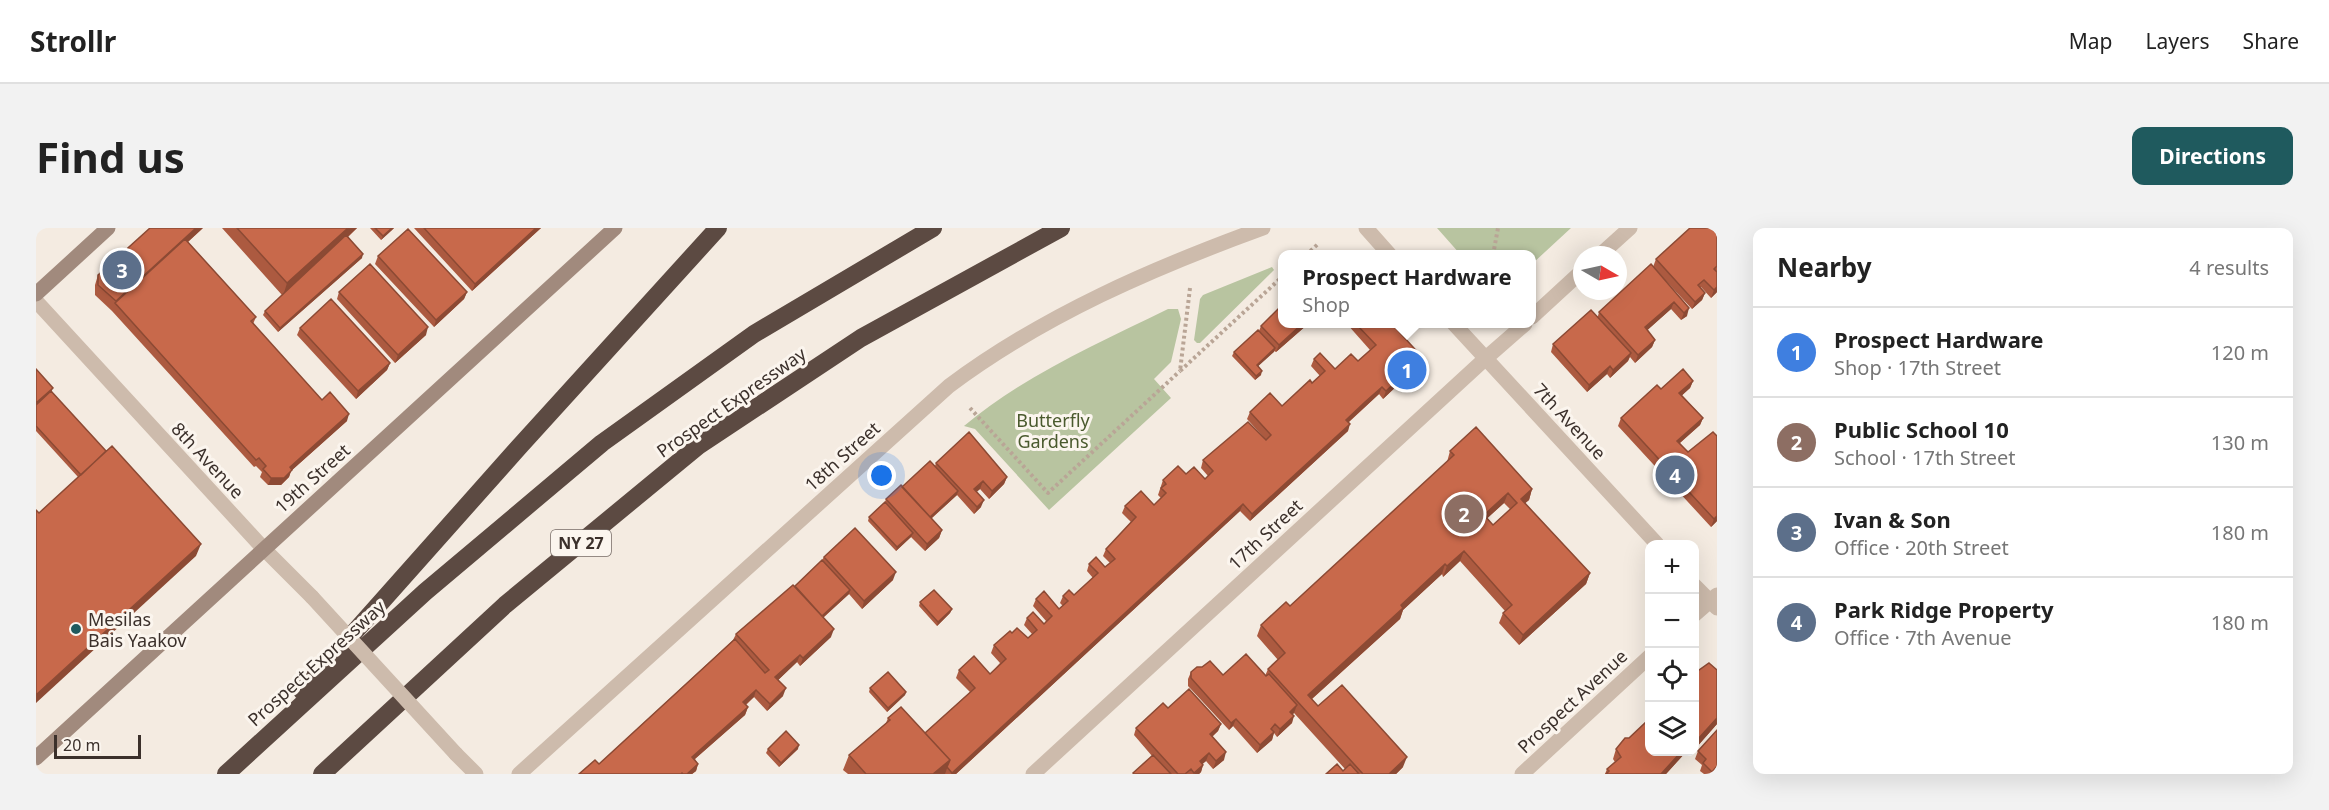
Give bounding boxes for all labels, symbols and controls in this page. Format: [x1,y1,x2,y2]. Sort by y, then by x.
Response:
text: Strollr [30,22,116,60]
text: Map [2069,27,2113,55]
text: Layers [2146,27,2210,55]
text: Share [2243,27,2299,55]
button: Directions [2132,127,2293,185]
text: Find us [36,128,185,185]
north arrow [1573,246,1627,300]
pin: 3 [102,248,142,292]
text: Nearby [1777,249,1872,285]
popup [1278,250,1536,328]
text: 4 results [2189,254,2269,281]
text: Prospect Hardware [1302,261,1512,291]
text: Shop [1302,291,1350,318]
text: Prospect Hardware [1834,324,2043,354]
text: 1 [1791,339,1802,366]
text: 120 m [2211,339,2269,366]
street label: Prospect Expressway [652,341,811,463]
pin: 1 [1388,348,1426,392]
text: Shop · 17th Street [1834,354,2001,381]
street label: 7th Avenue [1529,378,1611,464]
park label: Butterfly Gardens [1016,408,1091,453]
text: Public School 10 [1834,414,2009,444]
street label: 18th Street [799,416,885,496]
street label: 8th Avenue [167,417,249,503]
text: 2 [1791,429,1802,456]
text: 130 m [2211,429,2269,456]
street label: 19th Street [269,438,355,518]
text: School · 17th Street [1834,444,2016,471]
pin: 4 [1656,452,1694,498]
your location [867,461,896,490]
pin: 2 [1444,492,1484,536]
street label: 17th Street [1223,493,1308,575]
text: Ivan & Son [1834,504,1951,534]
text: 3 [1791,519,1802,546]
text: 180 m [2211,519,2269,546]
road number: NY 27 [551,530,611,556]
text: Office · 20th Street [1834,534,2009,561]
map controls [1645,540,1699,756]
button: + [1645,540,1699,594]
street label: Prospect Expressway [242,594,390,731]
button: − [1645,594,1699,648]
text: Park Ridge Property [1834,594,2054,624]
place label: Mesilas Bais Yaakov [88,607,187,652]
text: 4 [1791,609,1802,636]
text: 180 m [2211,609,2269,636]
marker: Mesilas Bais Yaakov [69,622,83,636]
text: Office · 7th Avenue [1834,624,2012,651]
street label: Prospect Avenue [1512,644,1632,758]
button: locate [1645,648,1699,702]
button: layers [1645,702,1699,756]
scale bar [54,732,141,760]
text: 20 m [63,734,100,756]

